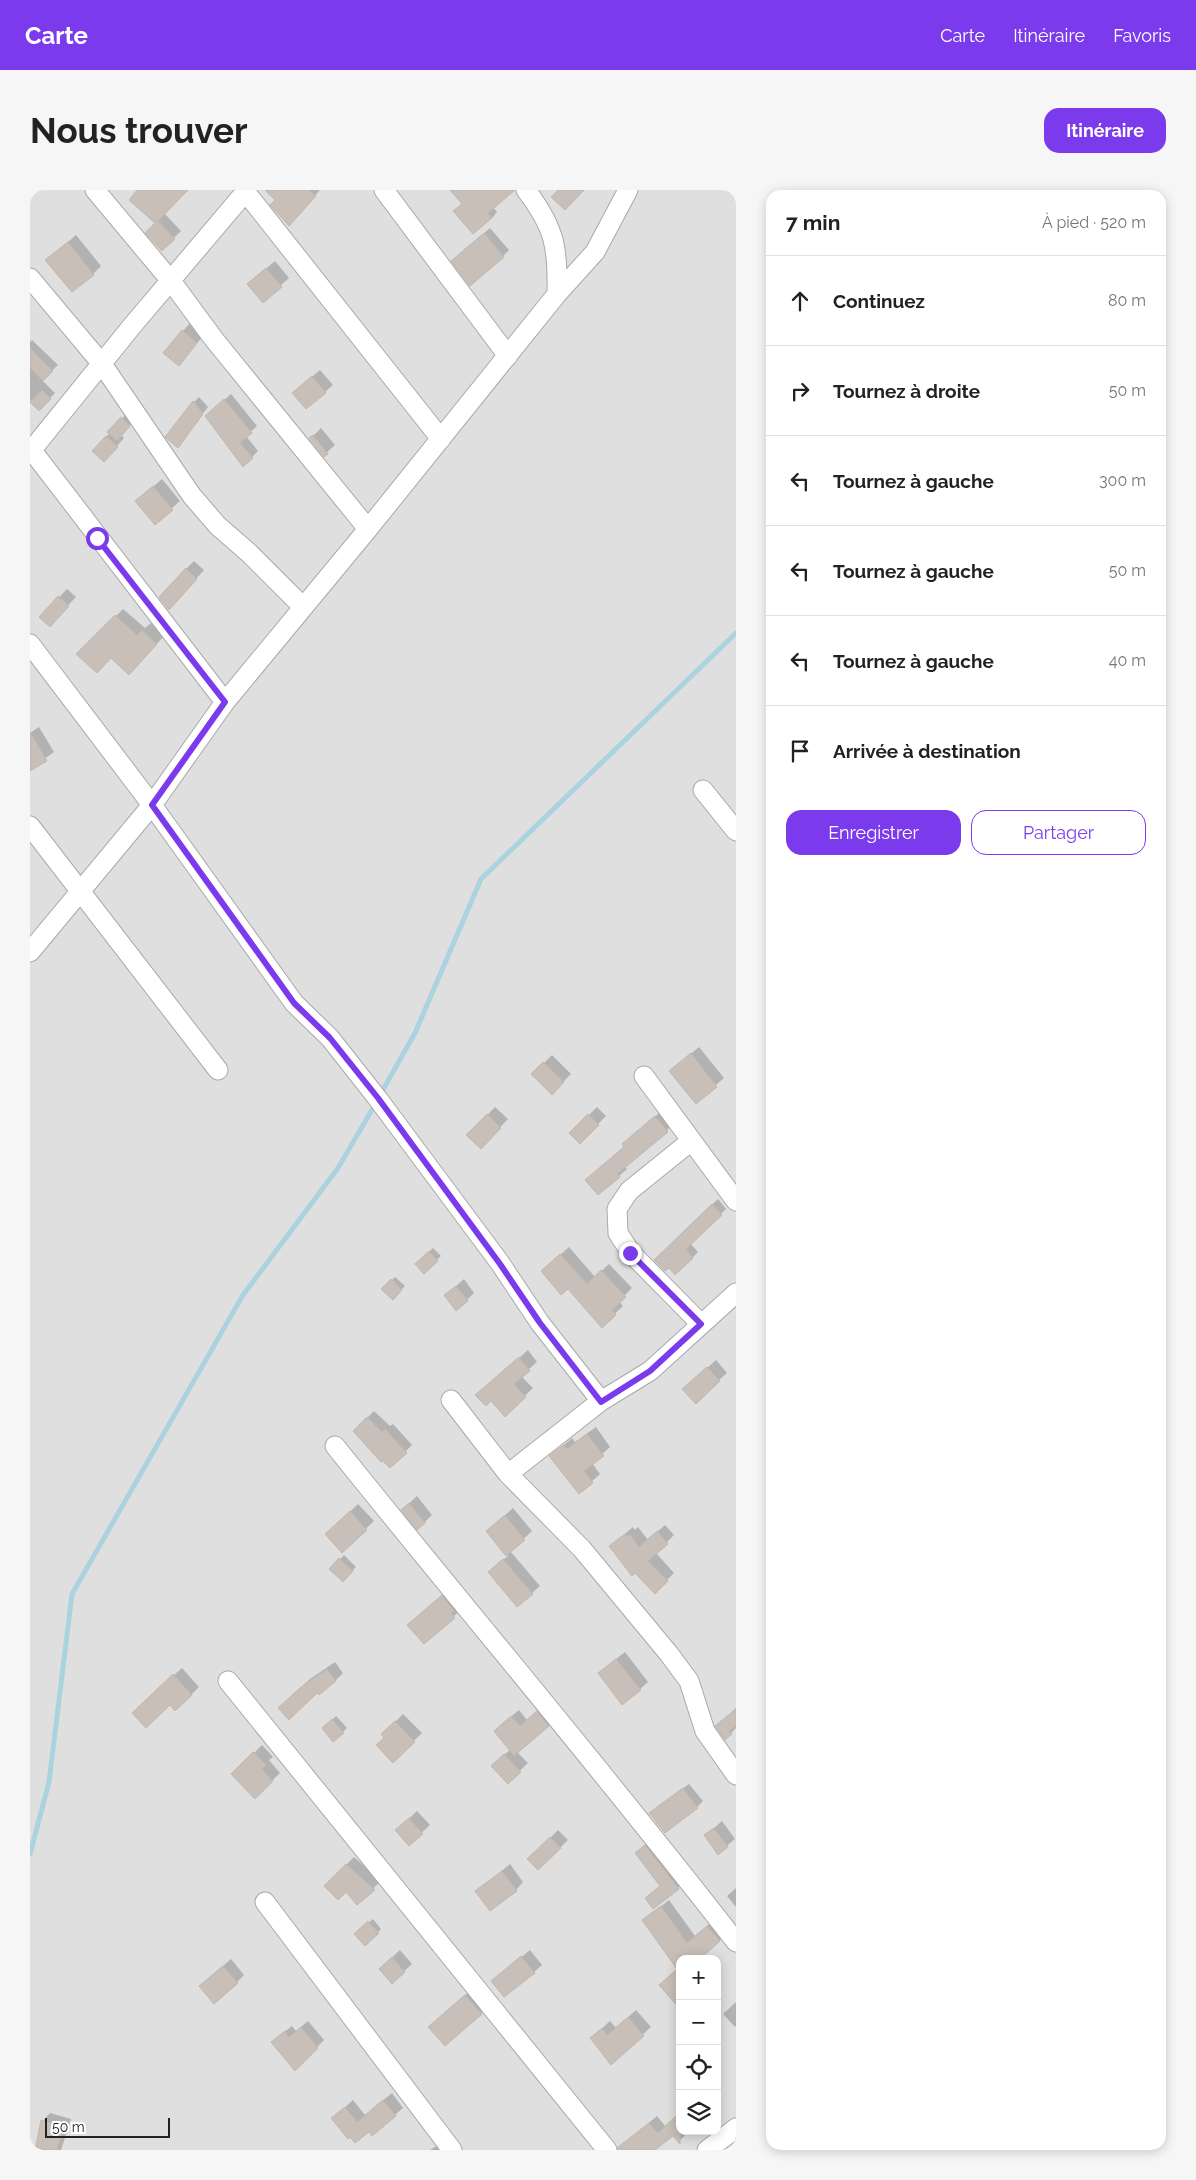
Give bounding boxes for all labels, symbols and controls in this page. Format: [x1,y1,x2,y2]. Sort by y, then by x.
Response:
text: Carte [25,21,88,50]
text: Carte [940,25,985,46]
text: Itinéraire [1013,25,1085,46]
text: Favoris [1113,25,1171,46]
button: Itinéraire [1044,108,1166,153]
text: Nous trouver [30,110,248,151]
text: 7 min [786,210,840,235]
text: À pied · 520 m [1042,213,1146,232]
icon: ahead [786,287,814,315]
text: Continuez [833,290,925,312]
text: 80 m [1108,291,1146,310]
icon: right [786,377,814,405]
text: Tournez à droite [833,380,980,402]
text: 50 m [1109,381,1146,400]
icon: left [786,467,814,495]
text: Tournez à gauche [833,470,994,492]
text: 300 m [1099,471,1146,490]
route start [86,527,109,550]
icon: left [786,557,814,585]
text: Tournez à gauche [833,560,994,582]
text: 50 m [1109,561,1146,580]
icon: left [786,647,814,675]
text: Tournez à gauche [833,650,994,672]
text: 40 m [1109,651,1146,670]
icon: arrive [786,737,814,765]
text: Arrivée à destination [833,740,1021,762]
button: Enregistrer [786,810,961,855]
button: Partager [971,810,1146,855]
route end [619,1242,642,1265]
map controls [676,1955,721,2135]
button: + [676,1955,721,2000]
button: − [676,2000,721,2045]
button: locate [676,2045,721,2090]
button: layers [676,2090,721,2135]
scale bar [45,2115,170,2138]
text: 50 m [52,2119,85,2135]

